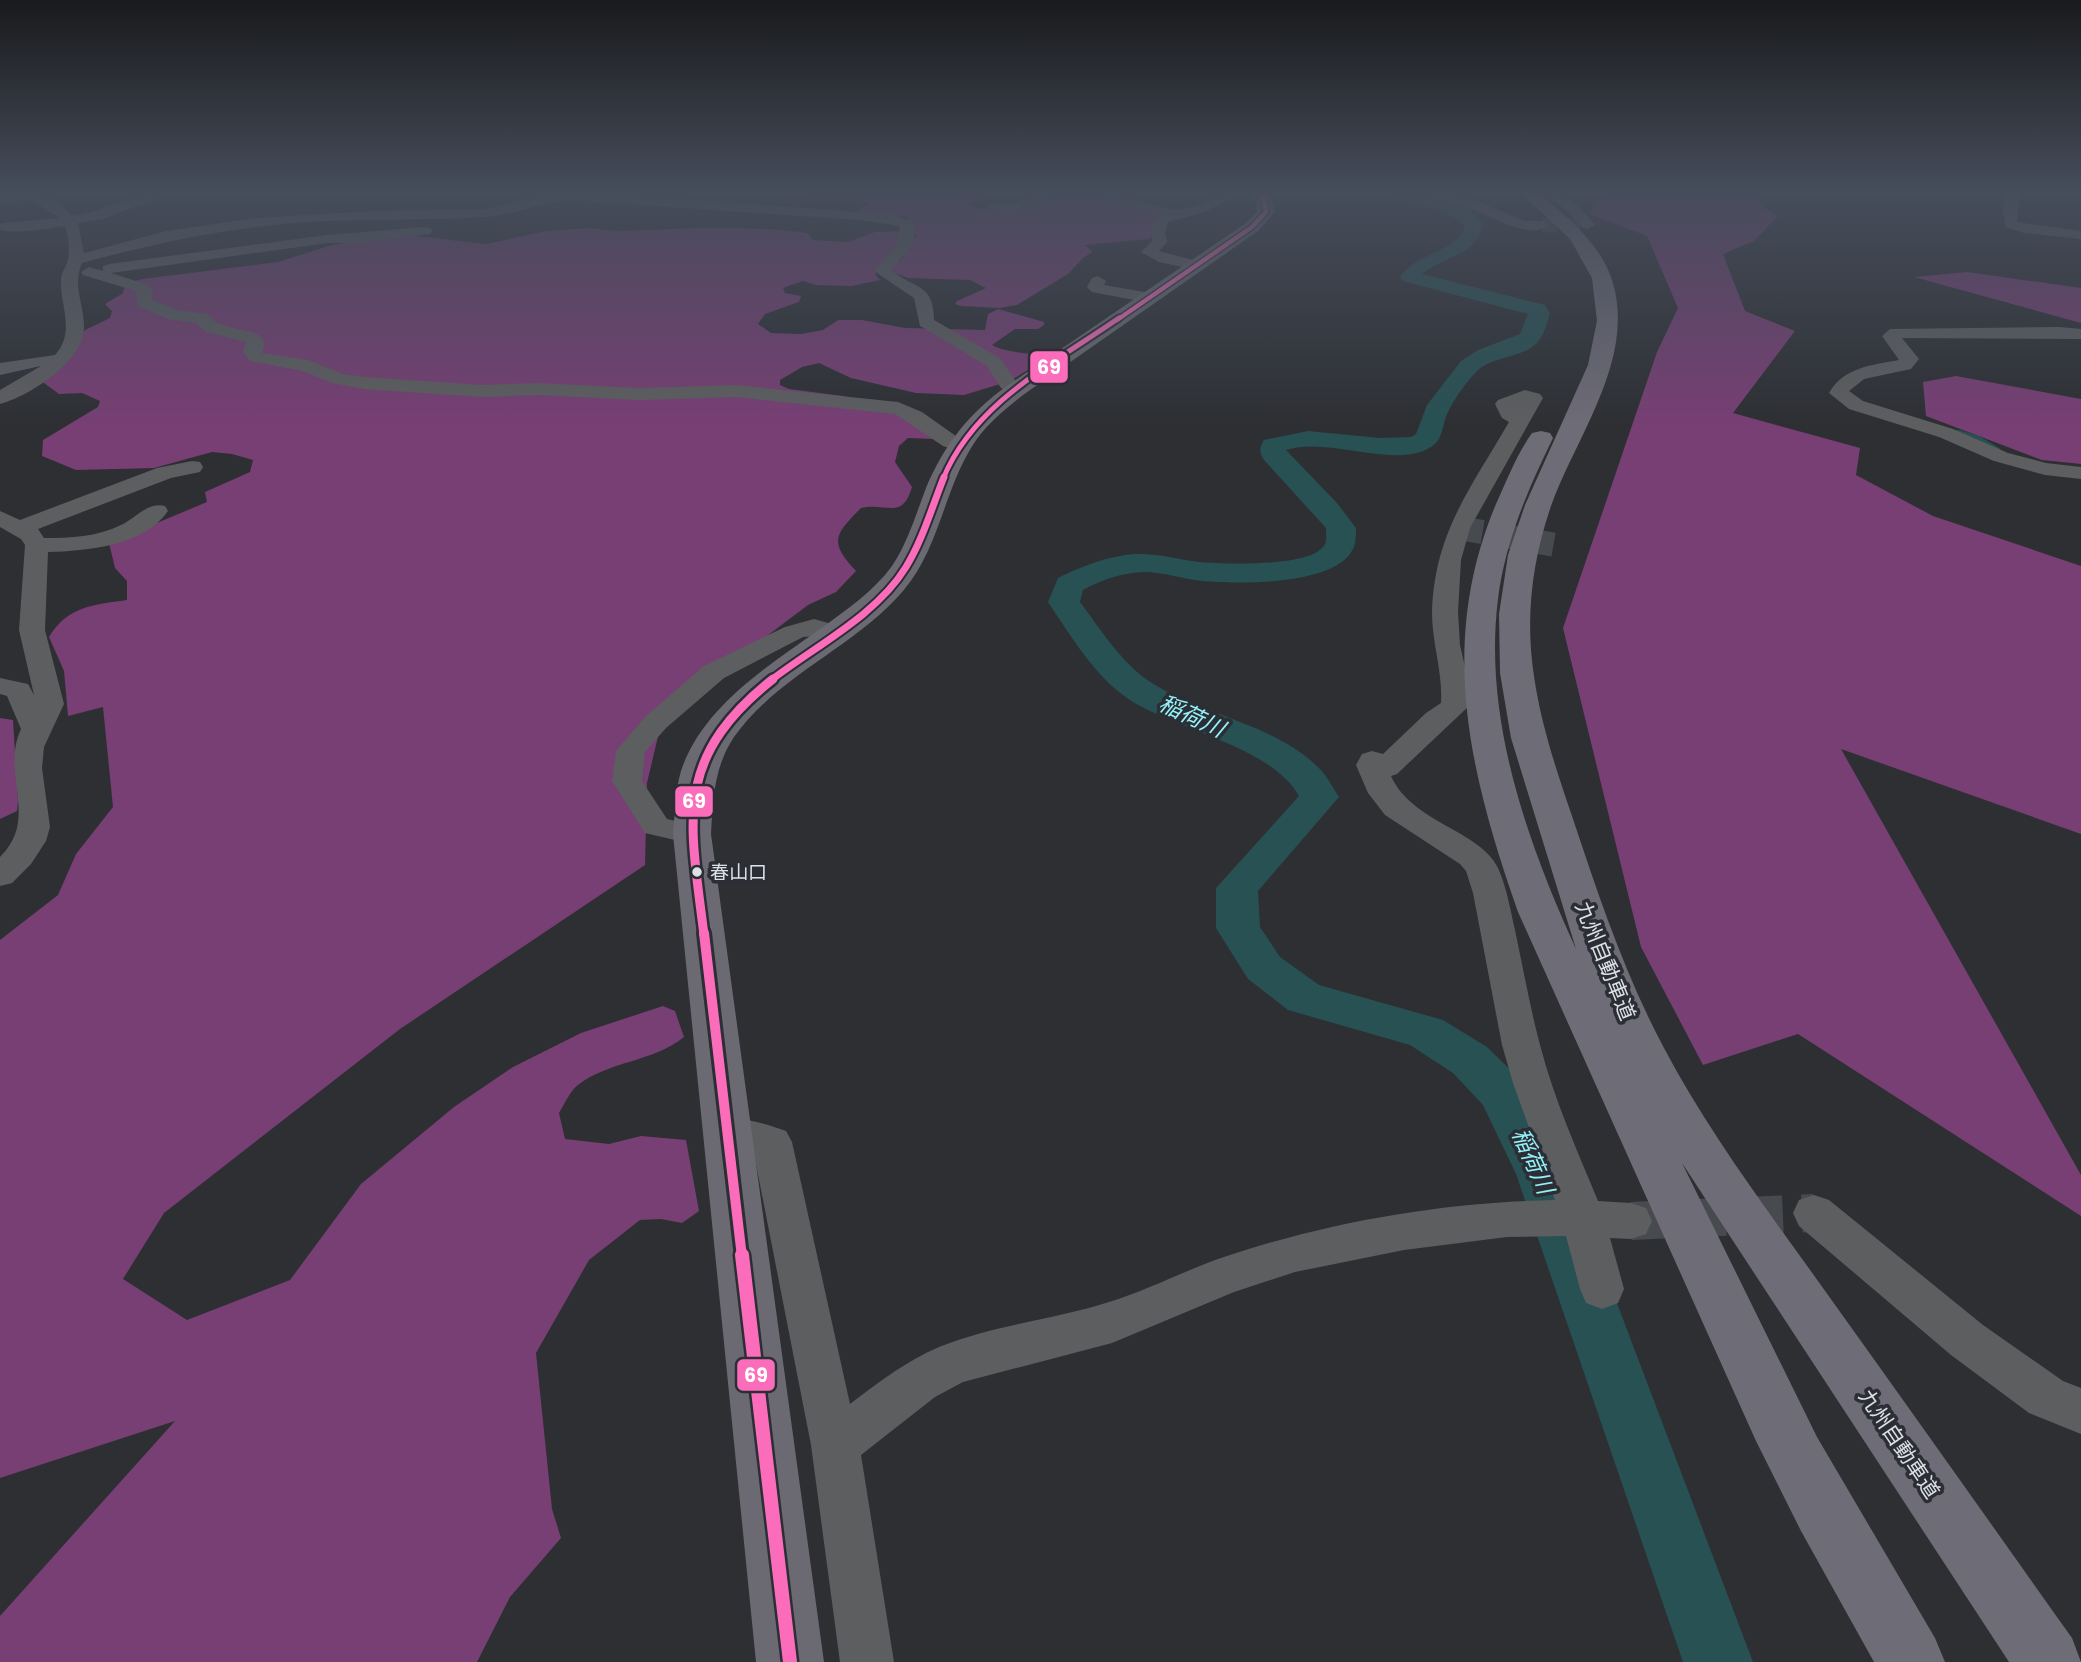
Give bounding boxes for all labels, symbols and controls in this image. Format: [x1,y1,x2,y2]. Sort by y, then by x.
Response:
line badge: 69 [1029,350,1069,384]
text: 69 [1037,354,1061,381]
water label: 稲荷川 [1154,687,1233,746]
line badge: 69 [674,785,714,818]
text: 69 [682,788,706,815]
place label: 春山口 [710,859,767,886]
marker: 春山口 [690,865,704,879]
street label: 九州自動車道 [1568,897,1643,1025]
water label: 稲荷川 [1504,1123,1563,1202]
line badge: 69 [736,1358,776,1392]
text: 69 [744,1362,768,1389]
street label: 九州自動車道 [1852,1383,1947,1504]

